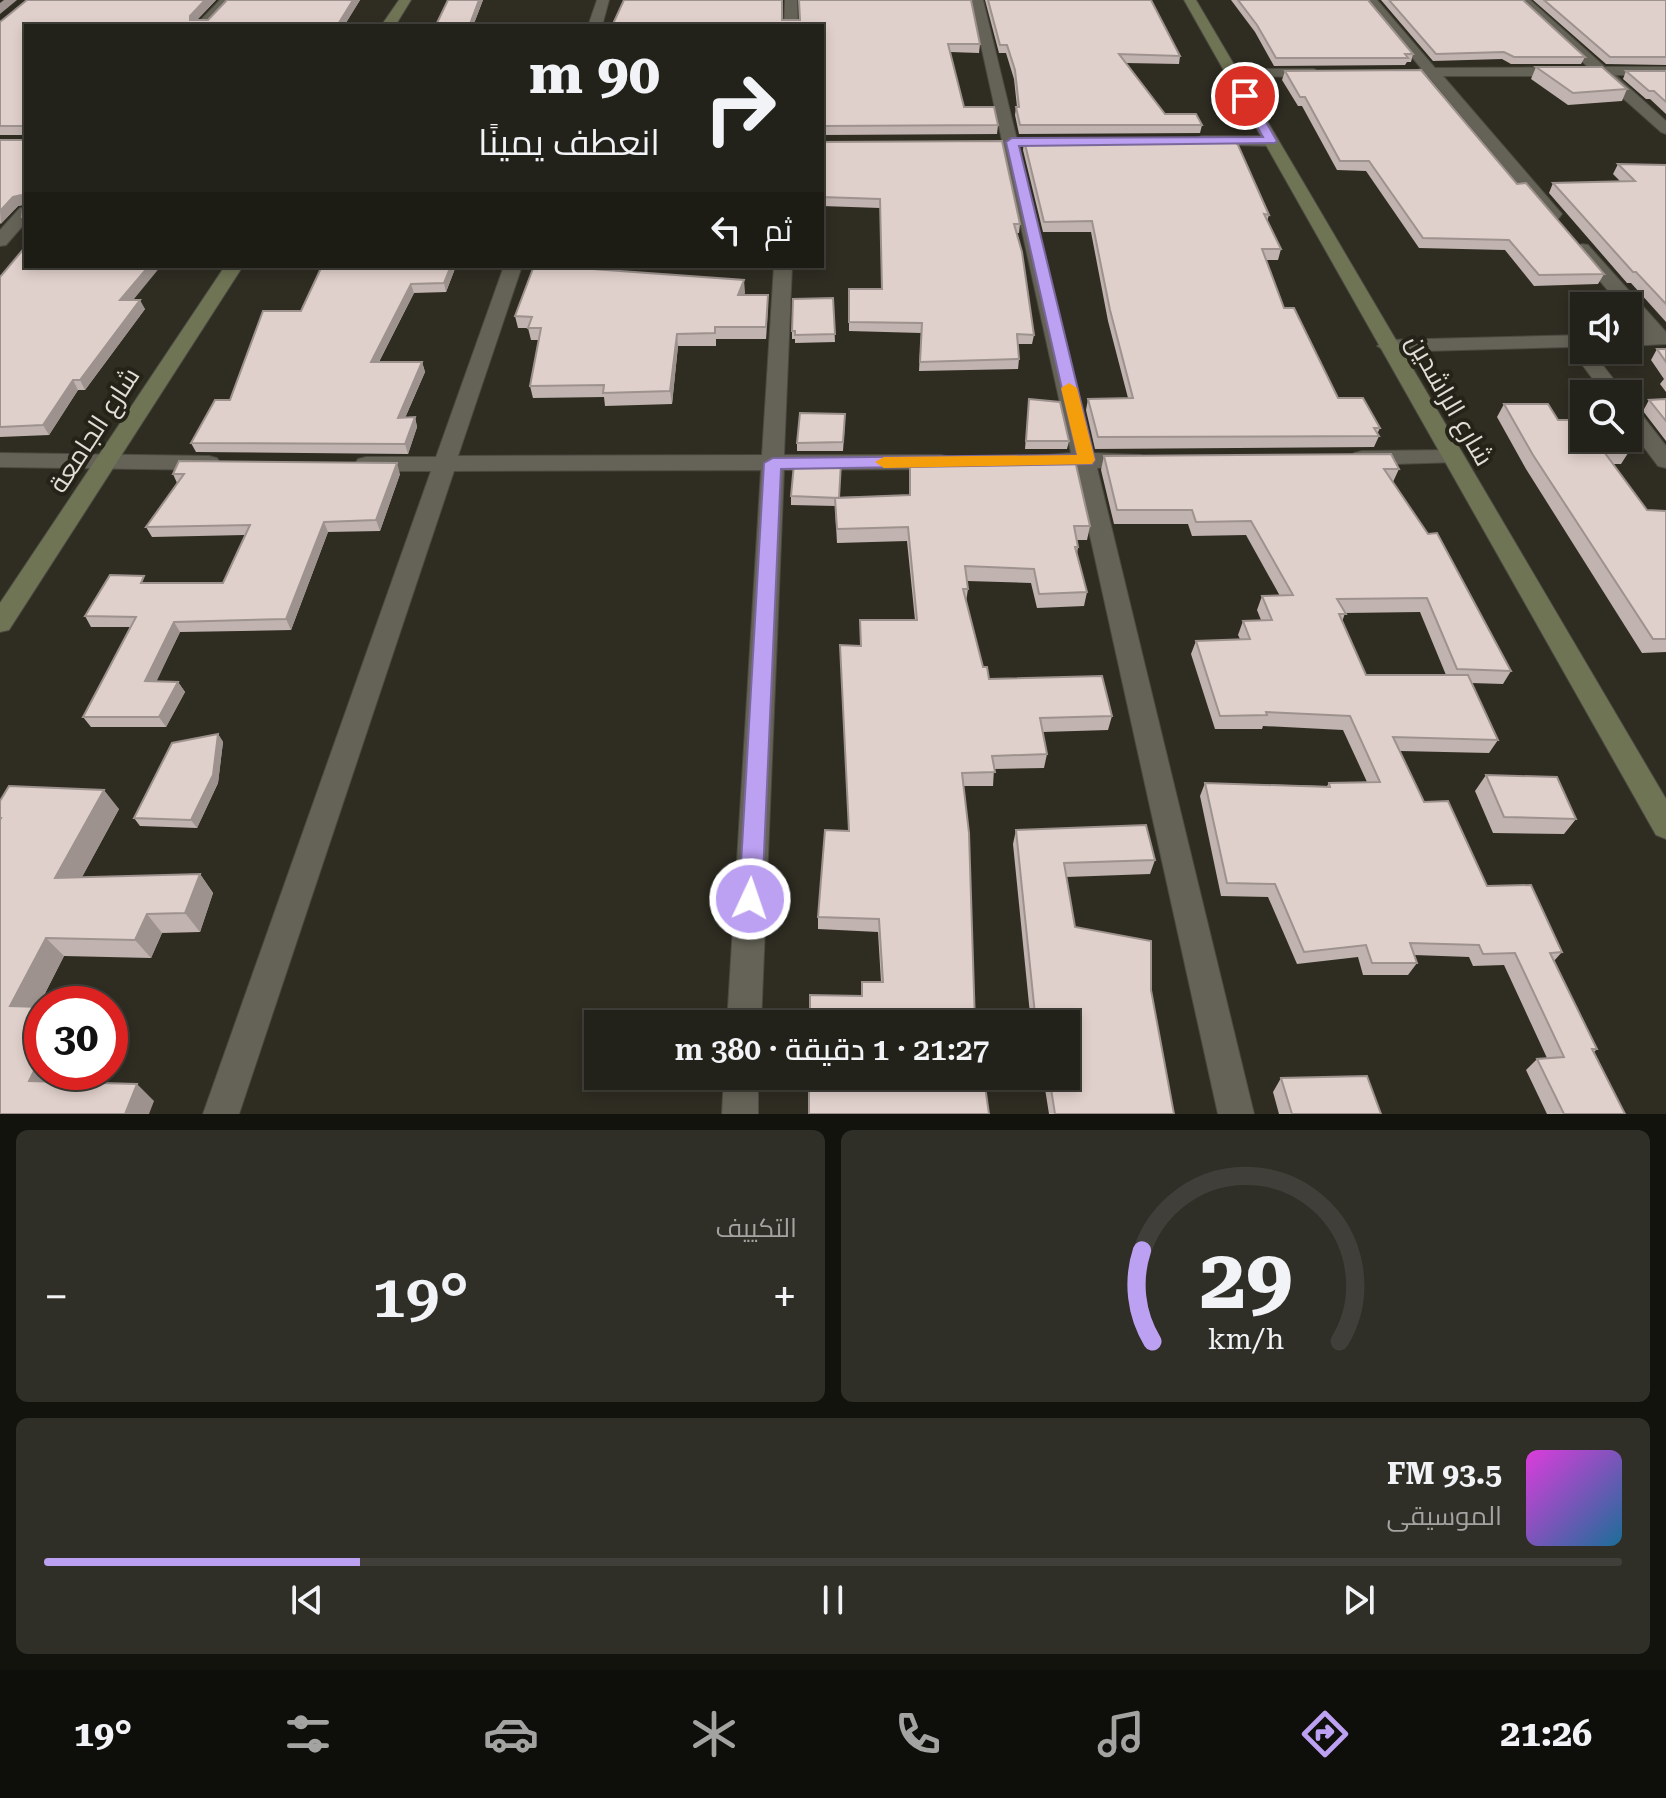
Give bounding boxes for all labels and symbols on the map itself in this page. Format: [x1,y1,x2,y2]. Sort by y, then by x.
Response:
pin [1211,62,1279,130]
street label: شارع الراشدين [1399,329,1500,472]
street label: شارع الجامعة [43,362,147,499]
position arrow [708,857,792,941]
speed limit sign: 30 [24,986,128,1090]

